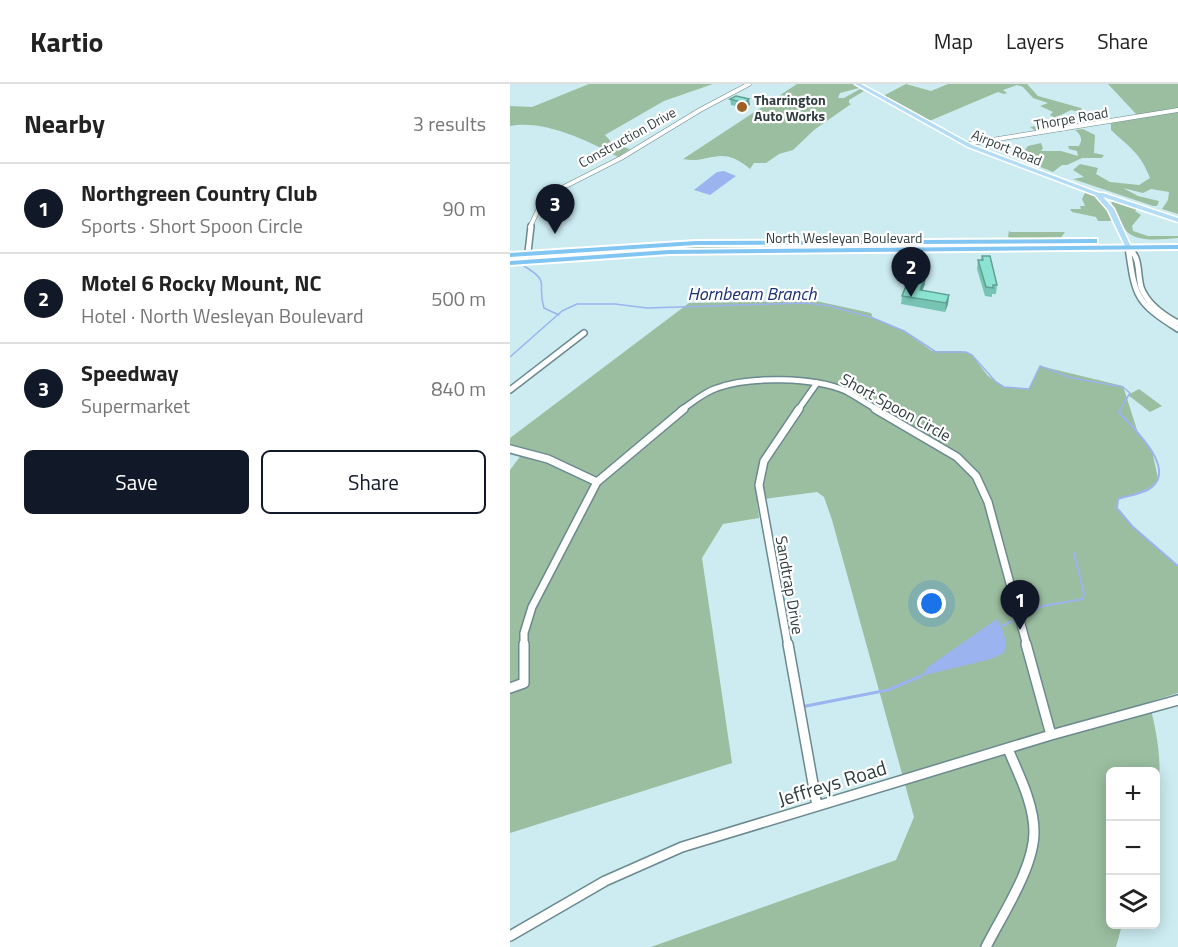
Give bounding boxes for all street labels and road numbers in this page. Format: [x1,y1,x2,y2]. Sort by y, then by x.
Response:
street label: Construction Drive [574,101,680,173]
street label: Thorpe Road [1032,101,1110,135]
street label: Airport Road [969,123,1045,171]
street label: North Wesleyan Boulevard [766,227,922,248]
street label: Short Spoon Circle [836,367,956,447]
street label: Sandtrap Drive [770,534,810,636]
street label: Jeffreys Road [774,752,890,814]

